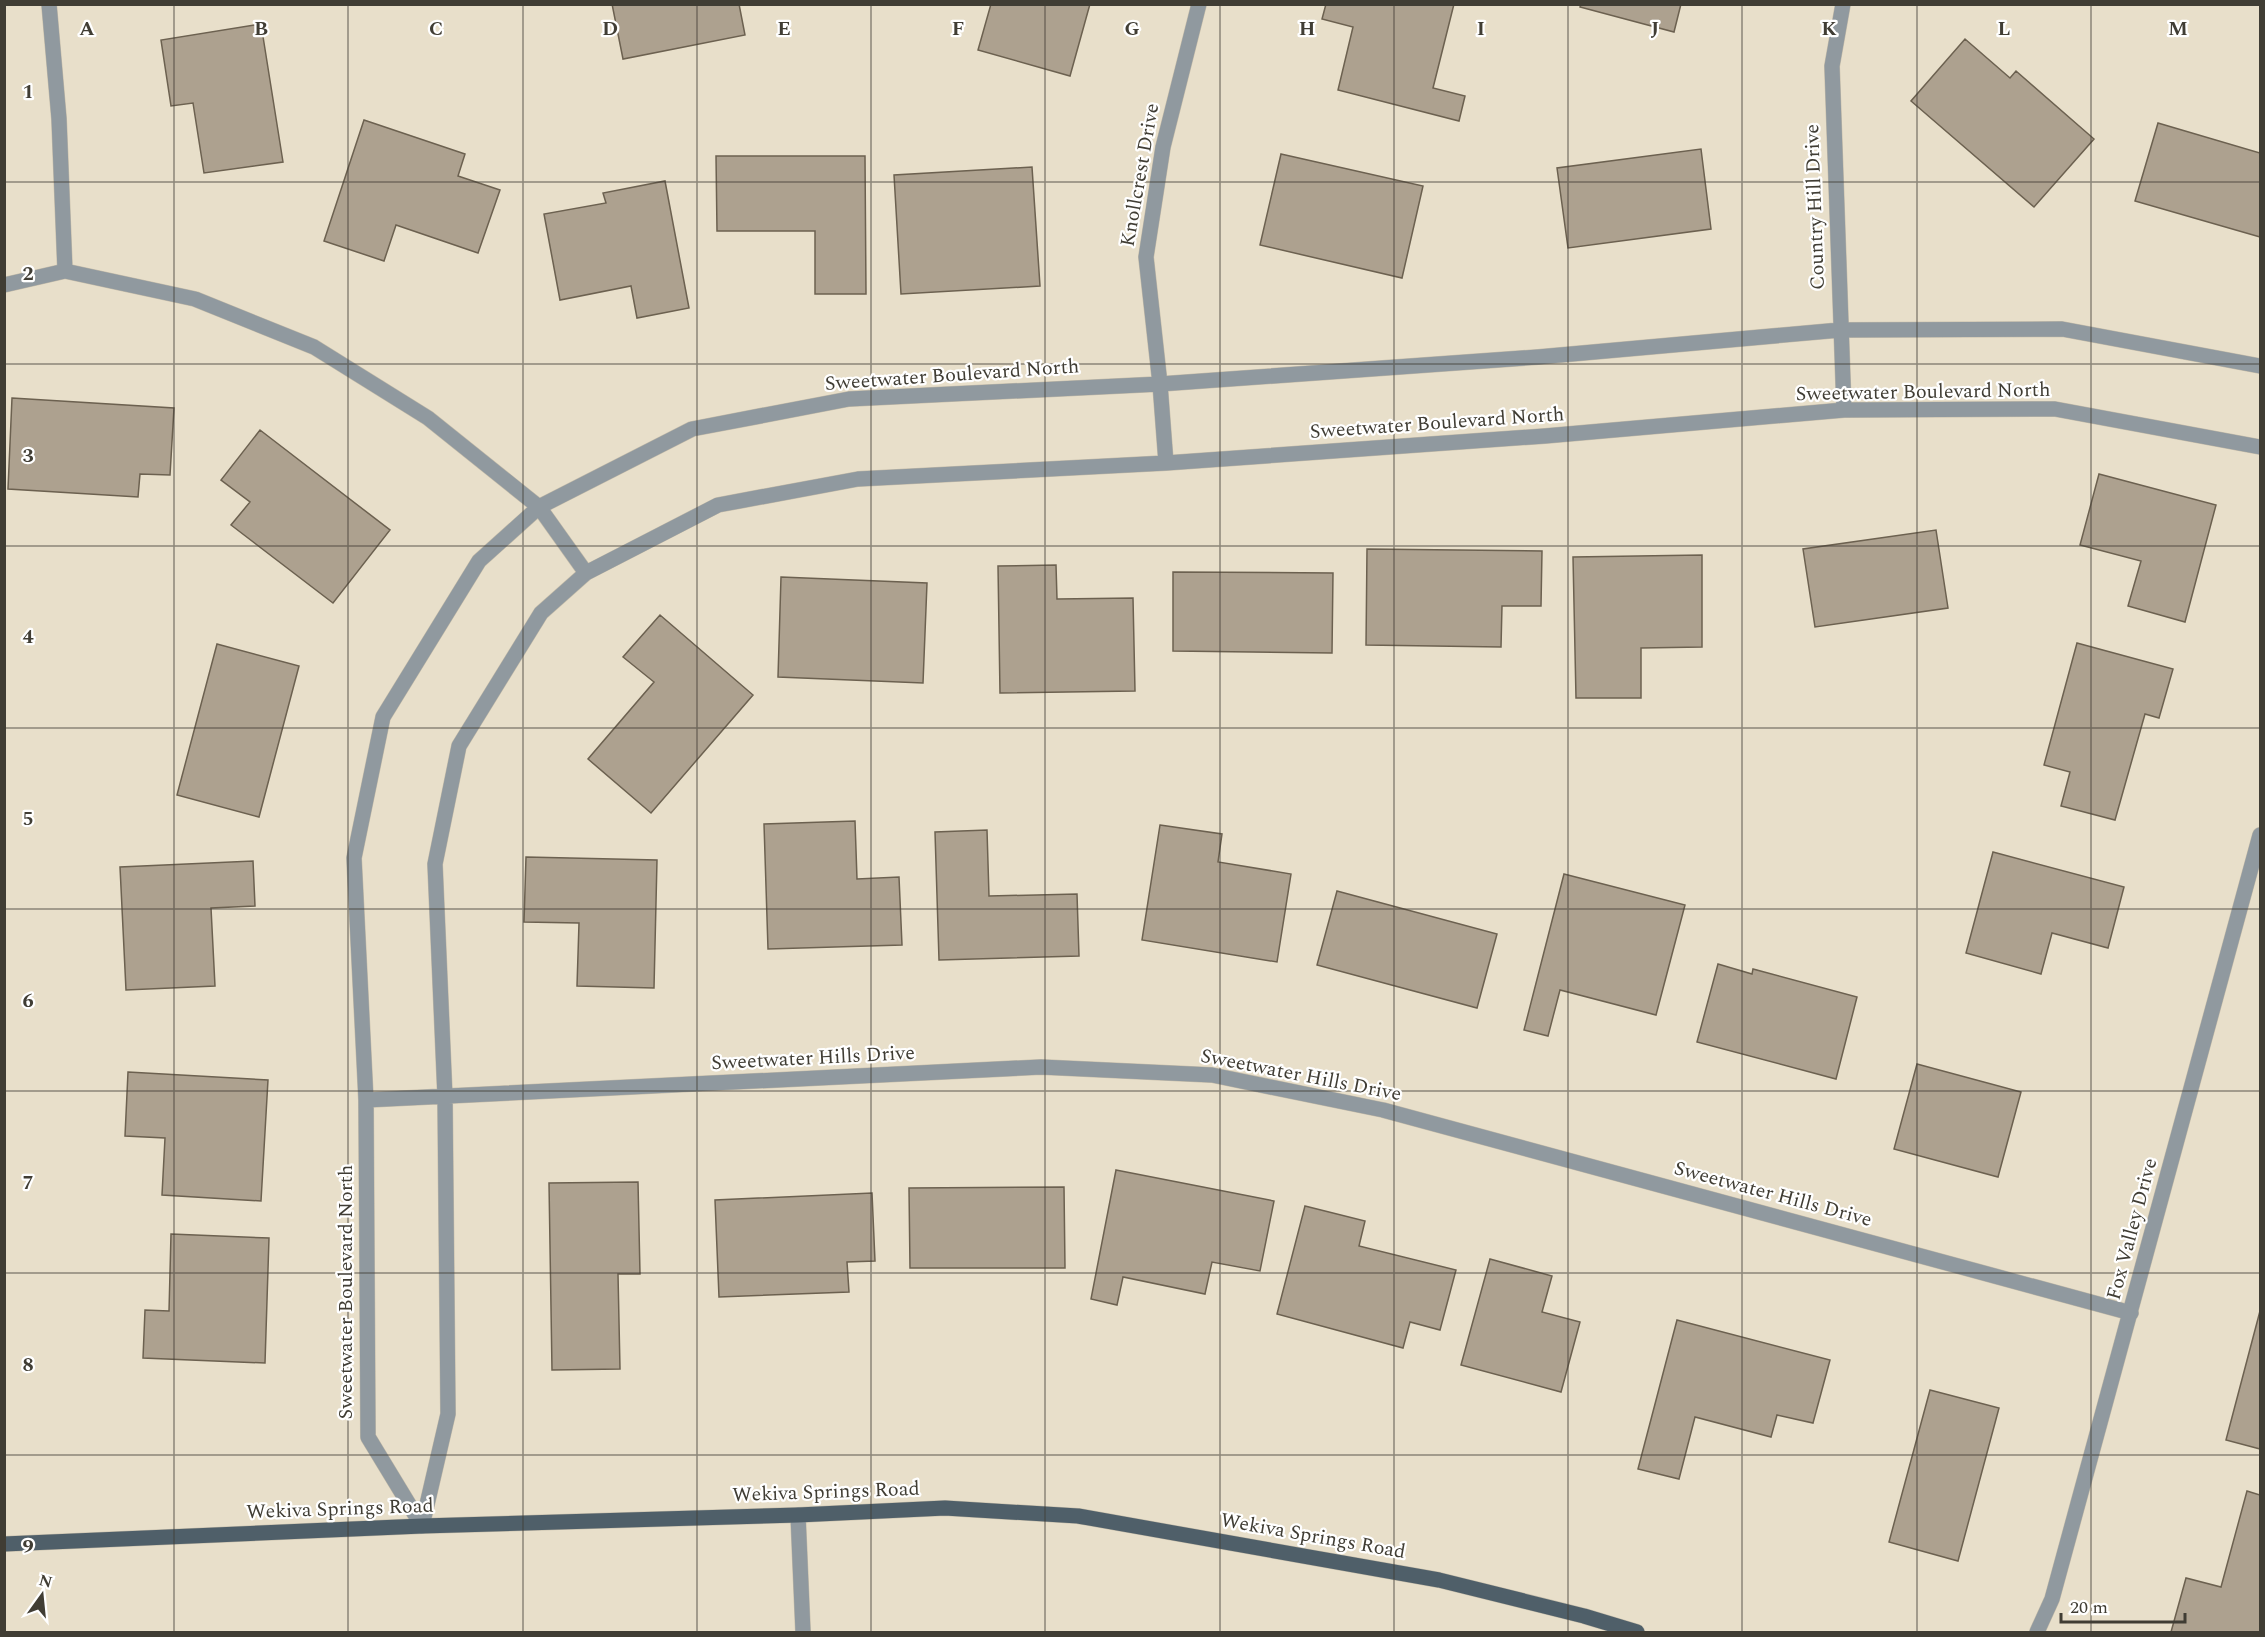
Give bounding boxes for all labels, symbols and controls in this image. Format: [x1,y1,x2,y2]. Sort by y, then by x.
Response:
text: A [79,14,95,44]
text: B [254,14,268,44]
text: C [429,14,443,44]
text: D [602,14,618,44]
text: E [777,14,791,44]
text: F [952,14,964,44]
text: G [1124,14,1140,44]
text: H [1299,14,1315,44]
text: I [1477,14,1485,44]
text: J [1651,14,1659,44]
text: K [1821,14,1837,44]
text: L [1998,14,2010,44]
text: M [2168,14,2188,44]
text: 1 [22,77,34,107]
street label: Knollcrest Drive [1113,101,1167,249]
street label: Country Hill Drive [1797,123,1833,291]
text: 2 [22,259,34,289]
street label: Sweetwater Boulevard North [824,351,1080,399]
street label: Sweetwater Boulevard North [1795,375,2051,409]
street label: Sweetwater Boulevard North [1309,399,1565,447]
text: 3 [22,441,34,471]
text: 4 [22,622,34,652]
text: 5 [22,804,34,834]
text: 6 [22,986,34,1016]
street label: Sweetwater Hills Drive [710,1038,916,1078]
street label: Sweetwater Hills Drive [1198,1041,1404,1109]
street label: Sweetwater Hills Drive [1671,1153,1875,1235]
street label: Fox Valley Drive [2099,1155,2165,1303]
street label: Sweetwater Boulevard North [331,1165,361,1419]
text: 7 [22,1168,34,1198]
text: 8 [22,1350,34,1380]
street label: Wekiva Springs Road [732,1474,920,1510]
street label: Wekiva Springs Road [246,1491,434,1527]
street label: Wekiva Springs Road [1218,1505,1408,1567]
text: 9 [22,1532,34,1562]
north arrow [12,1565,72,1625]
text: N [36,1568,55,1595]
scale bar [2061,1586,2186,1624]
text: 20 m [2070,1594,2108,1621]

